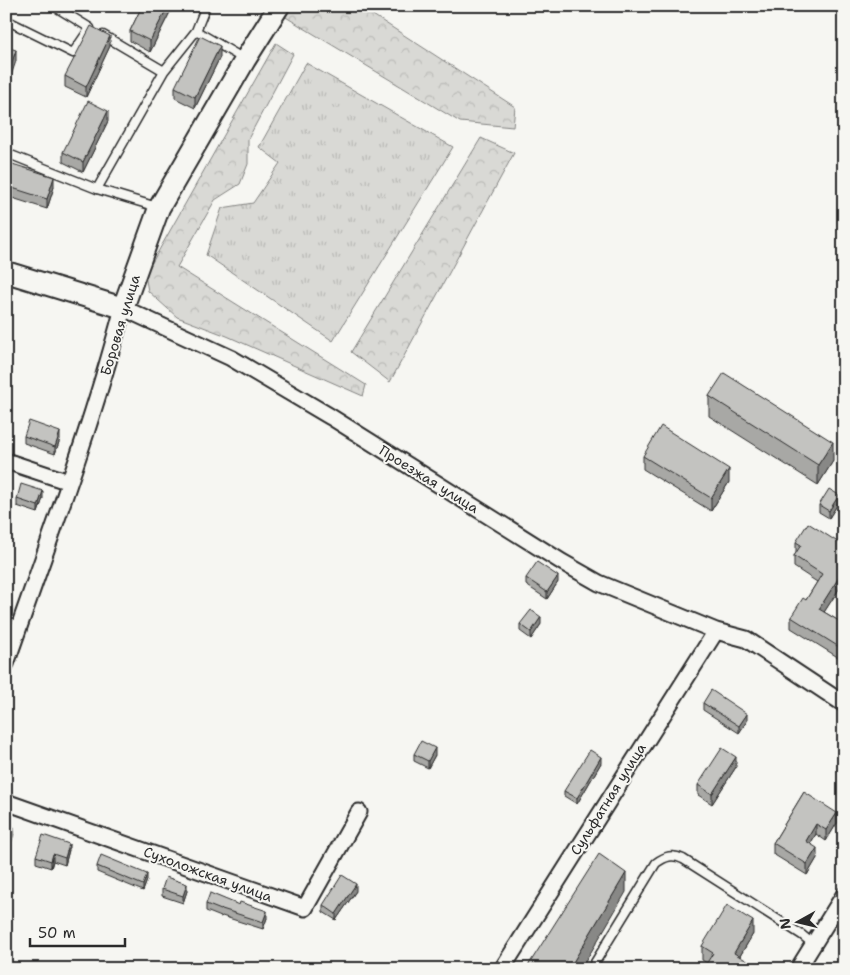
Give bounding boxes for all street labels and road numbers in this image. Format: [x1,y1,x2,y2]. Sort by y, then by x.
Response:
street label: Боровая улица [96,272,144,378]
street label: Проезжая улица [376,441,482,517]
street label: Сульфатная улица [566,739,650,858]
street label: Сухоложская улица [141,842,275,906]

